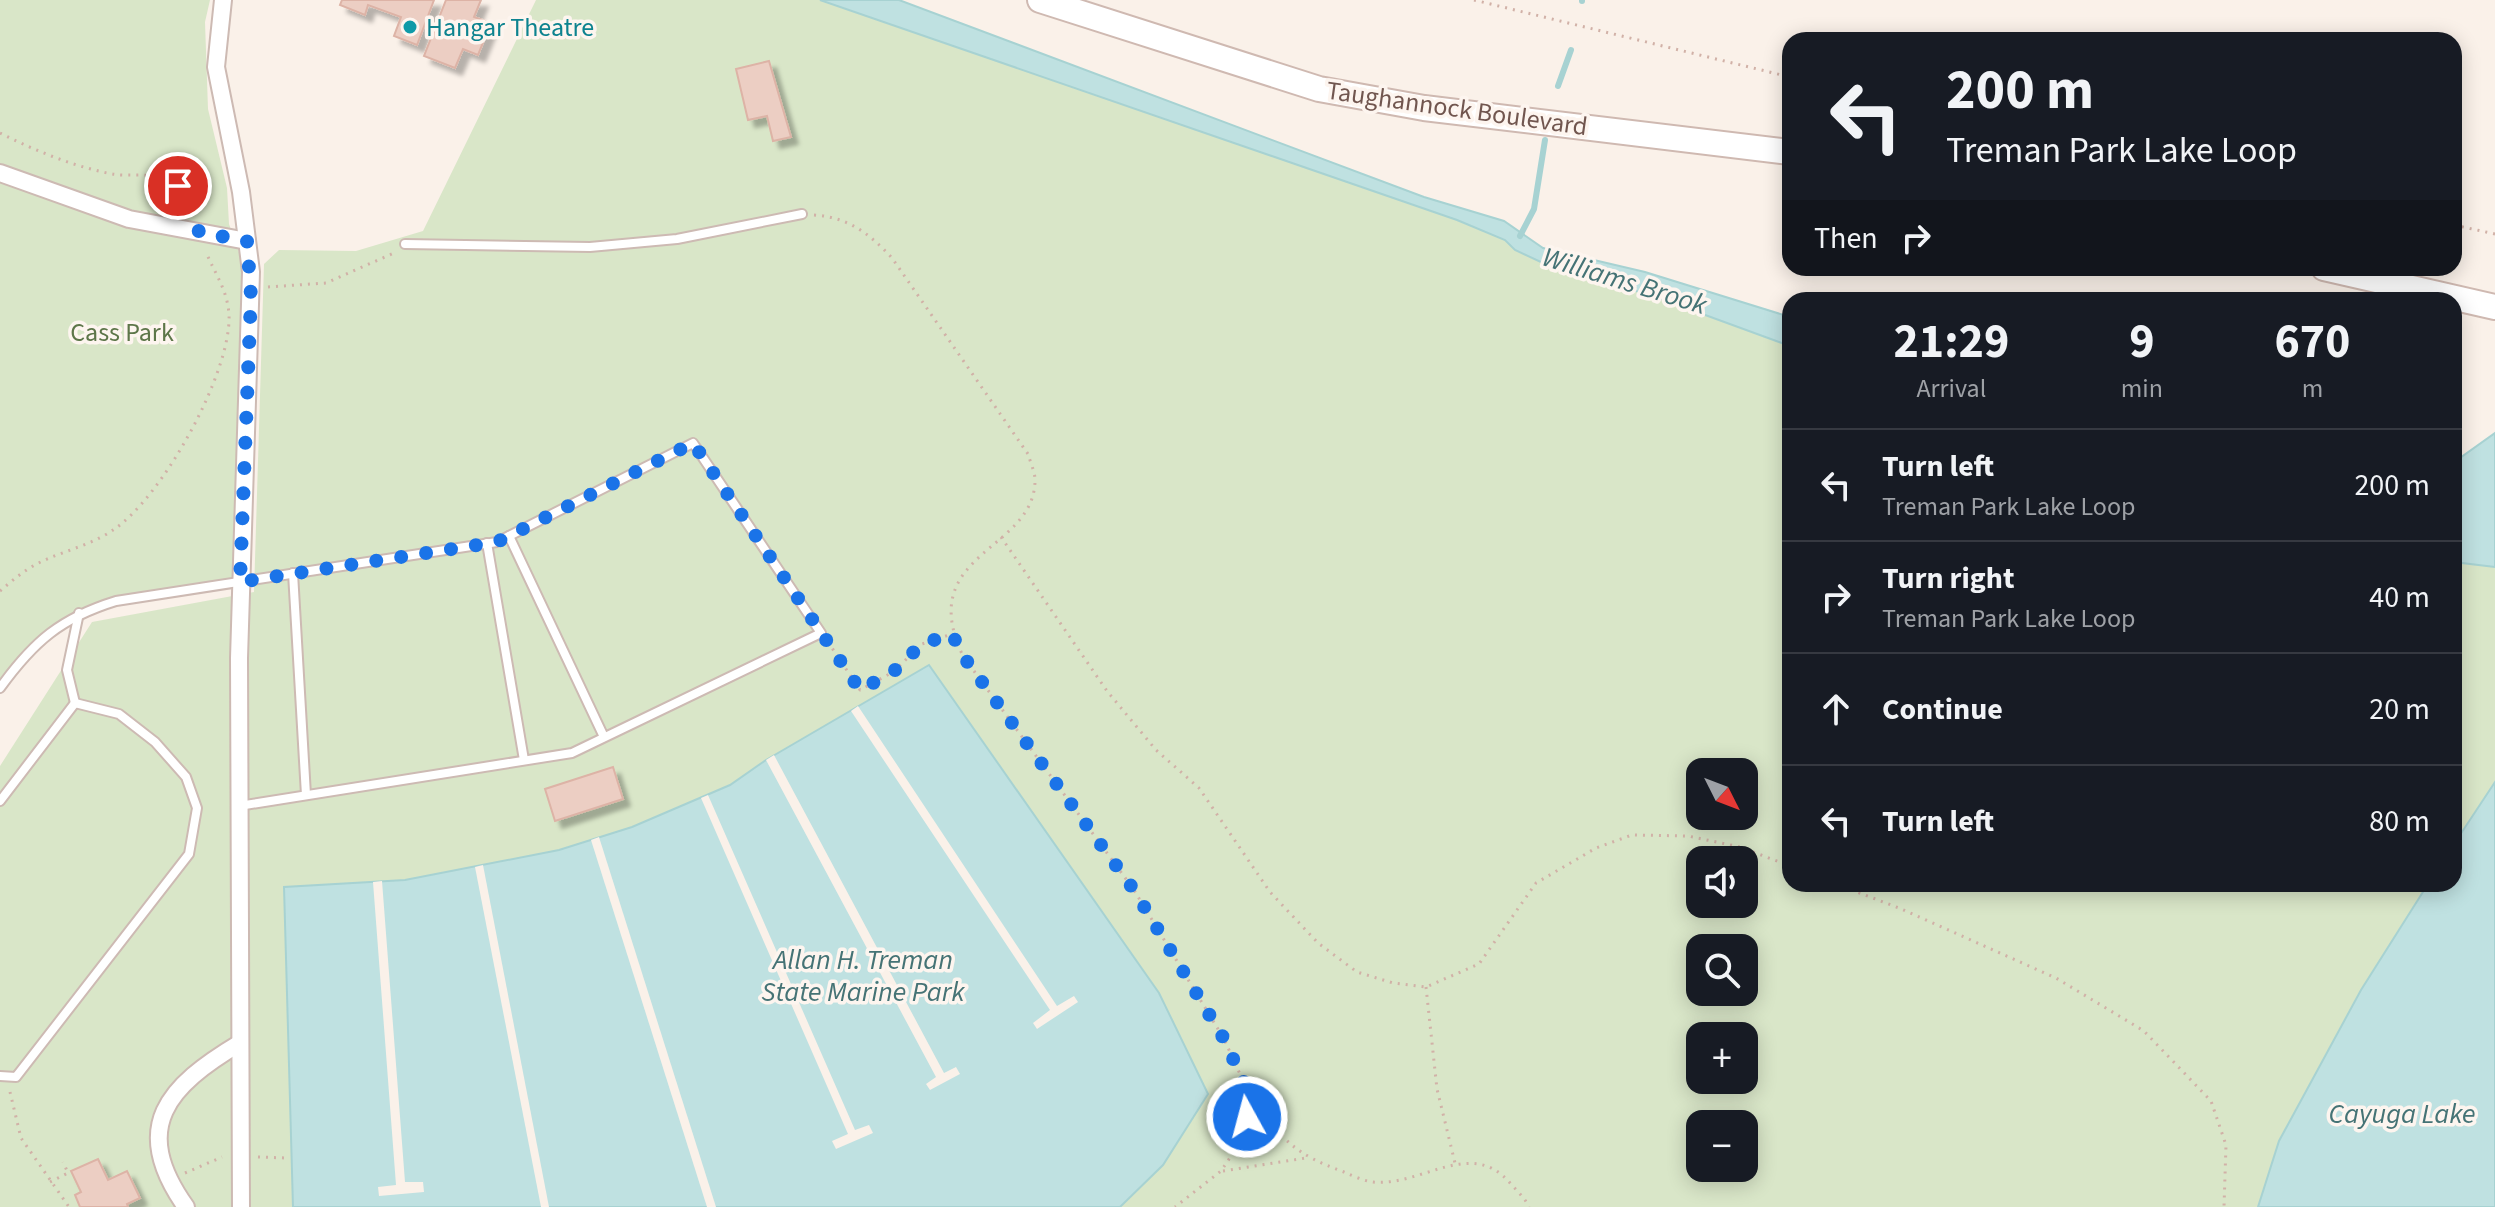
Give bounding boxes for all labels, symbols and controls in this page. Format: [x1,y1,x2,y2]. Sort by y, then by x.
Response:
place label: Hangar Theatre [426,9,594,46]
marker: Hangar Theatre [401,18,419,36]
text: 200 m [1946,51,2094,130]
icon: left [1814,64,1918,168]
street label: Taughannock Boulevard [1324,72,1590,145]
text: Treman Park Lake Loop [1946,125,2297,176]
pin [144,152,212,220]
icon: arrive [156,164,200,208]
icon: right [1894,216,1938,260]
text: Then [1814,217,1878,260]
water label: Williams Brook [1538,237,1712,325]
text: 21:29 [1893,308,2009,376]
text: 9 [2129,308,2155,376]
text: 670 [2274,308,2350,376]
park label: Cass Park [70,314,174,351]
text: Arrival [1916,370,1986,407]
text: min [2121,370,2163,407]
text: m [2302,370,2323,407]
text: Turn left [1882,445,1994,488]
icon: left [1814,463,1858,507]
text: 200 m [2354,464,2430,507]
text: Treman Park Lake Loop [1882,488,2135,525]
text: Turn right [1882,557,2014,600]
icon: right [1814,575,1858,619]
text: 40 m [2369,576,2430,619]
text: Treman Park Lake Loop [1882,600,2135,637]
icon: ahead [1814,687,1858,731]
text: Continue [1882,688,2003,731]
text: 20 m [2369,688,2430,731]
north arrow [1686,758,1758,830]
map controls [1686,758,1758,1182]
icon: left [1814,799,1858,843]
text: Turn left [1882,800,1994,843]
text: 80 m [2369,800,2430,843]
button: sound [1686,846,1758,918]
button: search [1686,934,1758,1006]
water label: Allan H. Treman State Marine Park [761,940,965,1012]
button: + [1686,1022,1758,1094]
position arrow [1205,1075,1289,1159]
water label: Cayuga Lake [2329,1094,2475,1134]
button: − [1686,1110,1758,1182]

